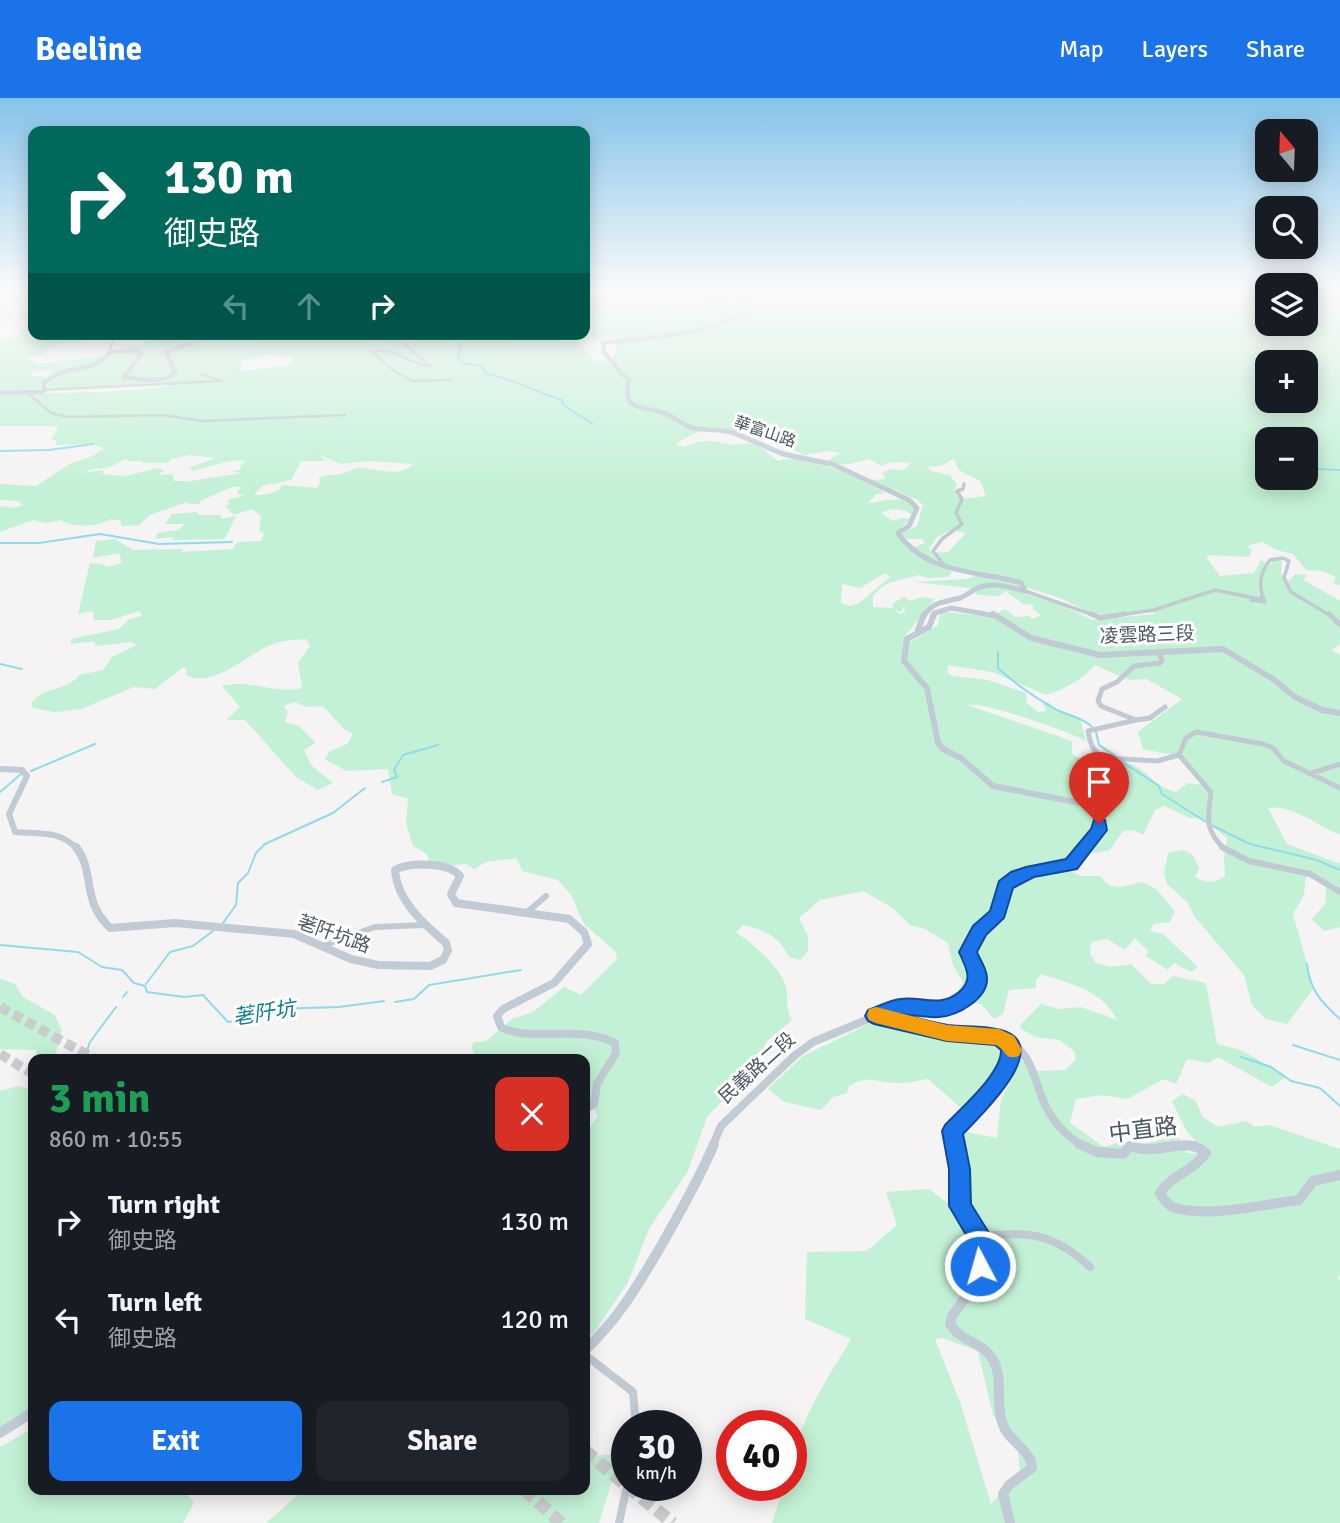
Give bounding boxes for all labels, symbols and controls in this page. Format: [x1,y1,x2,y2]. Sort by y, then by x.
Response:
text: Beeline [35,29,142,70]
text: Map [1059,34,1104,64]
text: Layers [1142,34,1208,64]
text: Share [1246,34,1305,64]
north arrow [1255,119,1318,182]
map controls [1255,119,1318,490]
text: 130 m [164,147,294,207]
icon: right [49,154,140,245]
button: search [1255,196,1318,259]
text: 御史路 [164,214,260,253]
button: layers [1255,273,1318,336]
icon: left [217,287,255,325]
icon: ahead [290,287,328,325]
icon: right [363,287,401,325]
button: + [1255,350,1318,413]
street label: 華富山路 [731,412,799,452]
button: − [1255,427,1318,490]
street label: 凌雲路三段 [1099,621,1195,649]
pin [1069,752,1129,824]
icon: arrive [1080,763,1118,801]
street label: 荖阡坑路 [294,910,374,958]
water label: 荖阡坑 [231,995,300,1031]
street label: 民義路二段 [714,1027,800,1109]
text: 3 min [49,1073,150,1124]
button: close [495,1077,569,1151]
street label: 中直路 [1107,1111,1179,1149]
text: 860 m · 10:55 [49,1125,183,1154]
text: Turn right [108,1189,220,1221]
icon: right [49,1203,87,1241]
text: 130 m [500,1206,569,1238]
text: 御史路 [108,1226,177,1255]
position arrow [943,1229,1017,1303]
text: Turn left [108,1287,202,1319]
icon: left [49,1301,87,1339]
text: 120 m [500,1304,569,1336]
text: 御史路 [108,1324,177,1353]
button: Exit [49,1401,302,1481]
button: Share [316,1401,569,1481]
speed limit sign: 40 [716,1410,807,1501]
text: 30 [638,1425,675,1468]
text: km/h [636,1462,677,1484]

